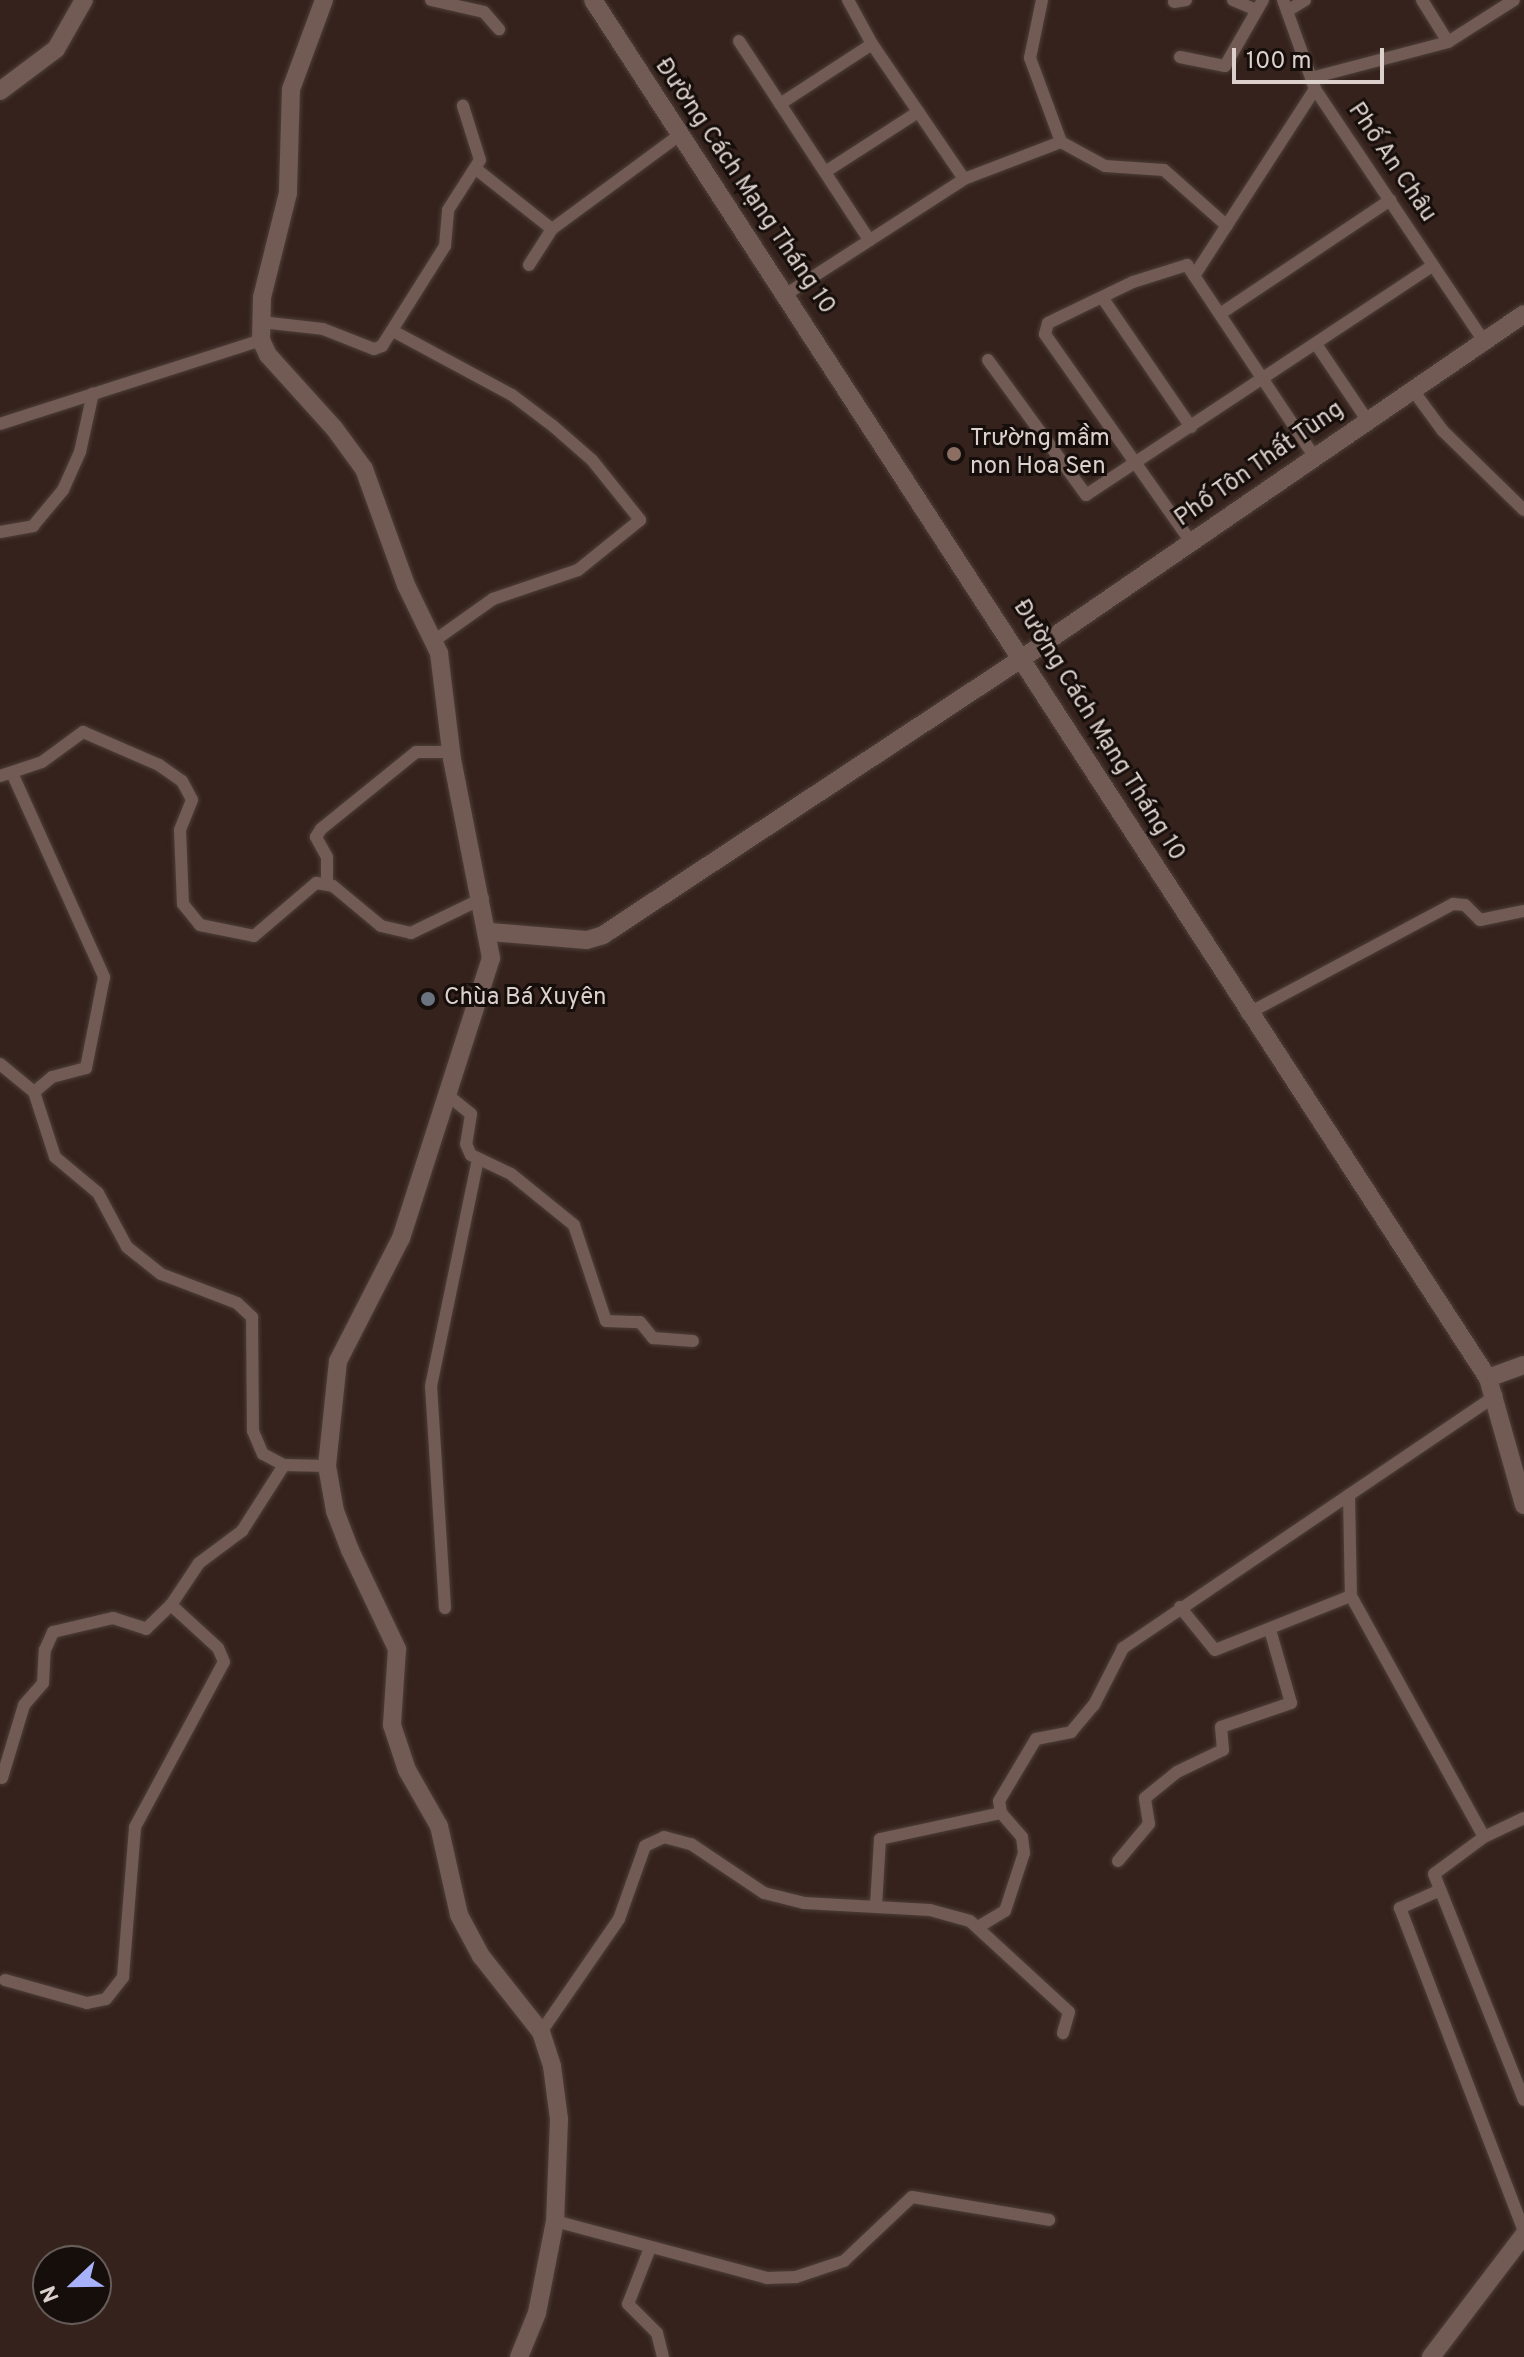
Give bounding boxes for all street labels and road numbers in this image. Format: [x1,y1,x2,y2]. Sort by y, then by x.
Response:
street label: Đường Cách Mạng Tháng 10 [647,53,841,321]
street label: Phố An Châu [1340,97,1442,229]
street label: Phố Tôn Thất Tùng [1169,395,1351,535]
street label: Đường Cách Mạng Tháng 10 [1005,595,1191,867]

